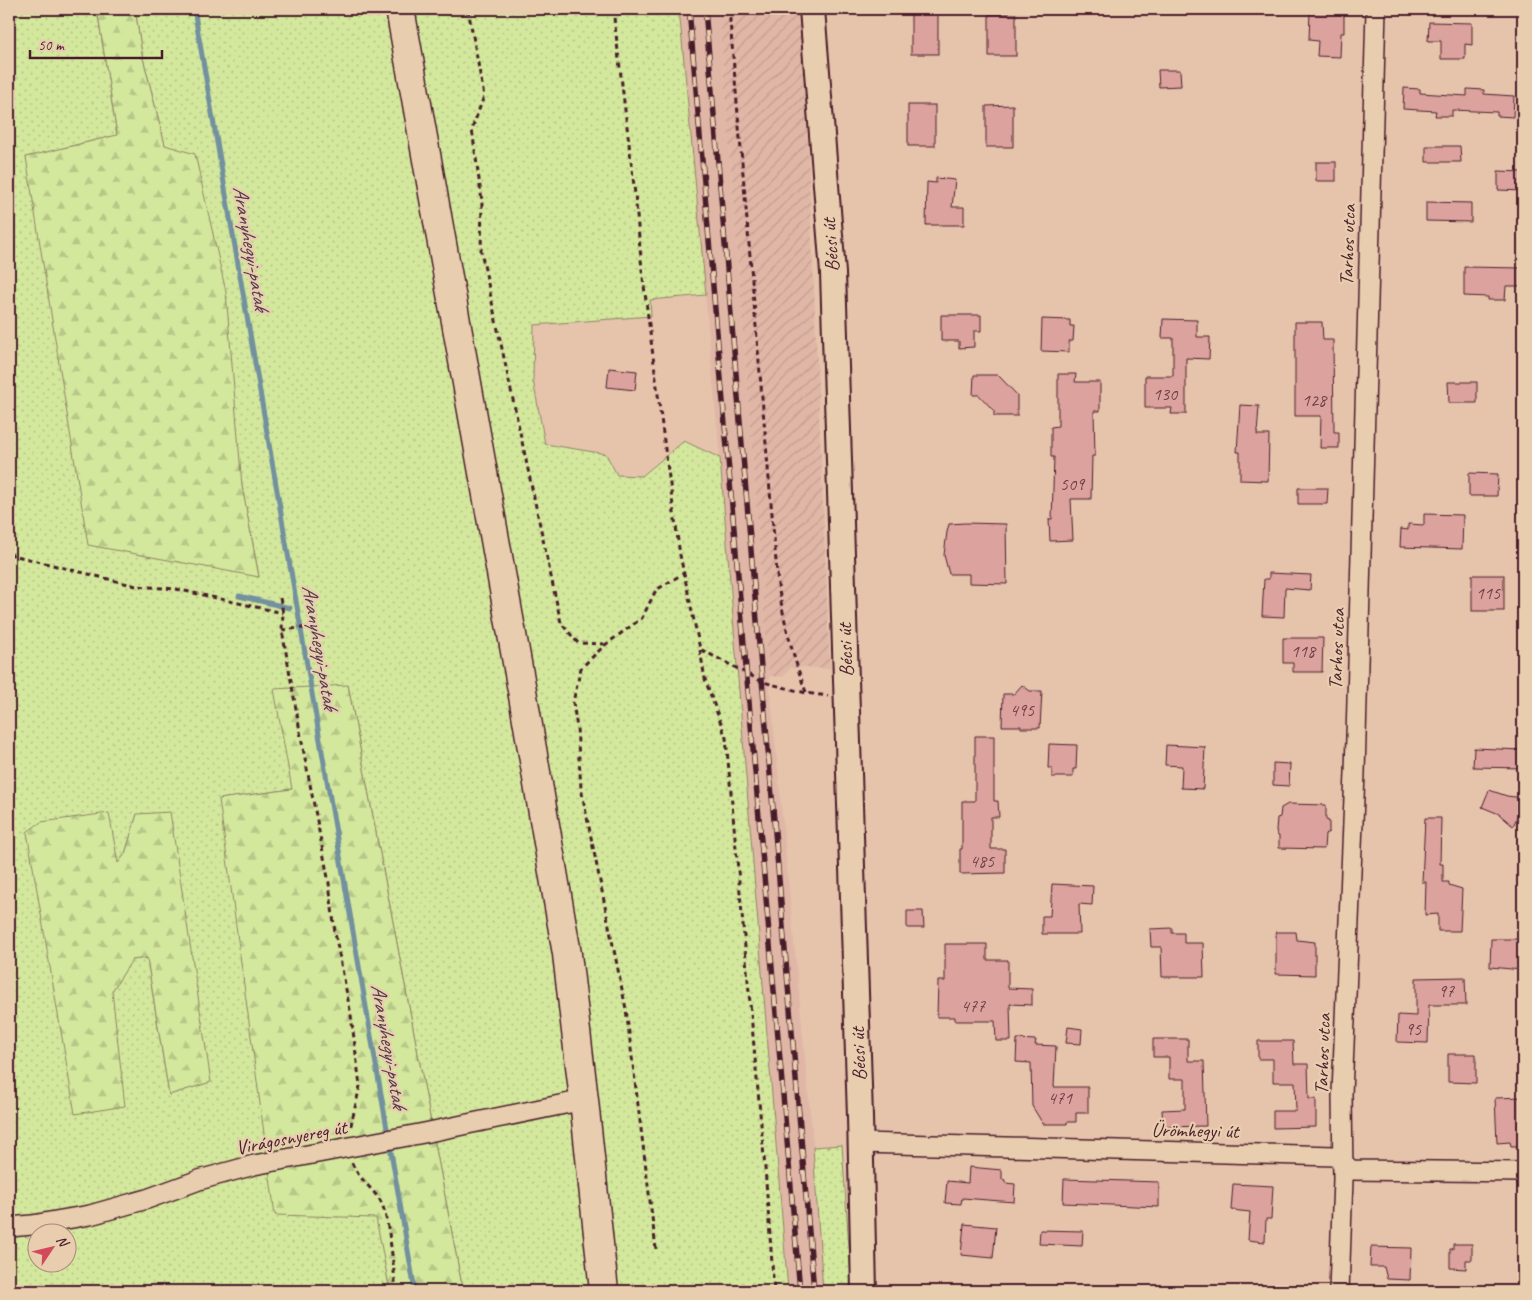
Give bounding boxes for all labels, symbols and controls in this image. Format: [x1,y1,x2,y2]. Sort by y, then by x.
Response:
scale bar [30,28,162,60]
text: 50 m [38,36,65,55]
water label: Aranyhegyi-patak [227,184,275,316]
street label: Tarhos utca [1334,203,1361,286]
street label: Bécsi út [816,215,845,272]
house number: 130 [1153,383,1179,405]
house number: 128 [1302,389,1328,411]
house number: 509 [1060,473,1086,495]
house number: 115 [1476,582,1501,604]
water label: Aranyhegyi-patak [296,583,344,715]
street label: Tarhos utca [1323,607,1350,690]
street label: Bécsi út [832,620,859,677]
house number: 118 [1291,640,1317,662]
house number: 495 [1010,699,1035,721]
house number: 485 [970,850,995,872]
house number: 97 [1438,980,1455,1002]
water label: Aranyhegyi-patak [365,982,413,1114]
house number: 477 [961,995,986,1017]
street label: Tarhos utca [1309,1012,1336,1095]
house number: 95 [1405,1018,1422,1040]
street label: Bécsi út [845,1024,872,1081]
house number: 471 [1048,1087,1073,1109]
street label: Virágosnyereg út [234,1114,351,1160]
street label: Ürömhegyi út [1151,1117,1241,1144]
north arrow [28,1222,78,1272]
text: N [53,1232,73,1251]

